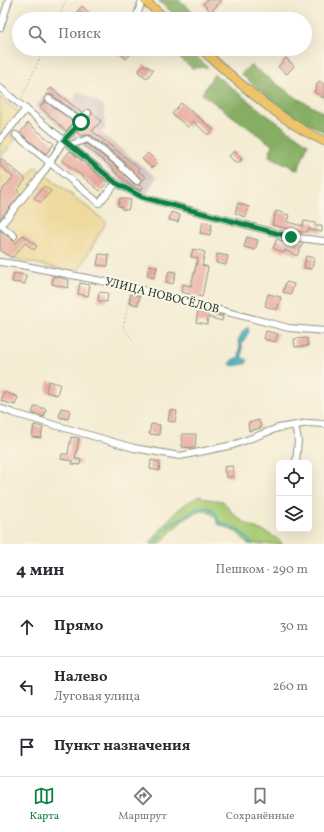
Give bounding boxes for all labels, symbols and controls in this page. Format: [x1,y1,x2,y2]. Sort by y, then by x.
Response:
search box [12,12,312,56]
icon: search [26,23,48,45]
text: Поиск [58,24,101,45]
route start [72,113,90,131]
route end [282,228,300,246]
street label: УЛИЦА НОВОСЁЛОВ [103,273,221,318]
map controls [276,460,312,532]
button: locate [276,460,312,496]
button: layers [276,496,312,532]
text: 4 мин [16,559,64,582]
text: Пешком · 290 m [216,561,308,579]
icon: ahead [16,616,38,638]
text: Прямо [54,616,103,637]
text: 30 m [280,618,308,636]
text: Налево [54,667,108,688]
icon: left [16,676,38,698]
text: 260 m [273,678,308,696]
text: Луговая улица [54,688,140,706]
icon: arrive [16,736,38,758]
text: Пункт назначения [54,736,190,757]
tab: Карта [29,785,59,824]
tab: Маршрут [118,785,167,824]
tab: Сохранённые [226,785,294,824]

